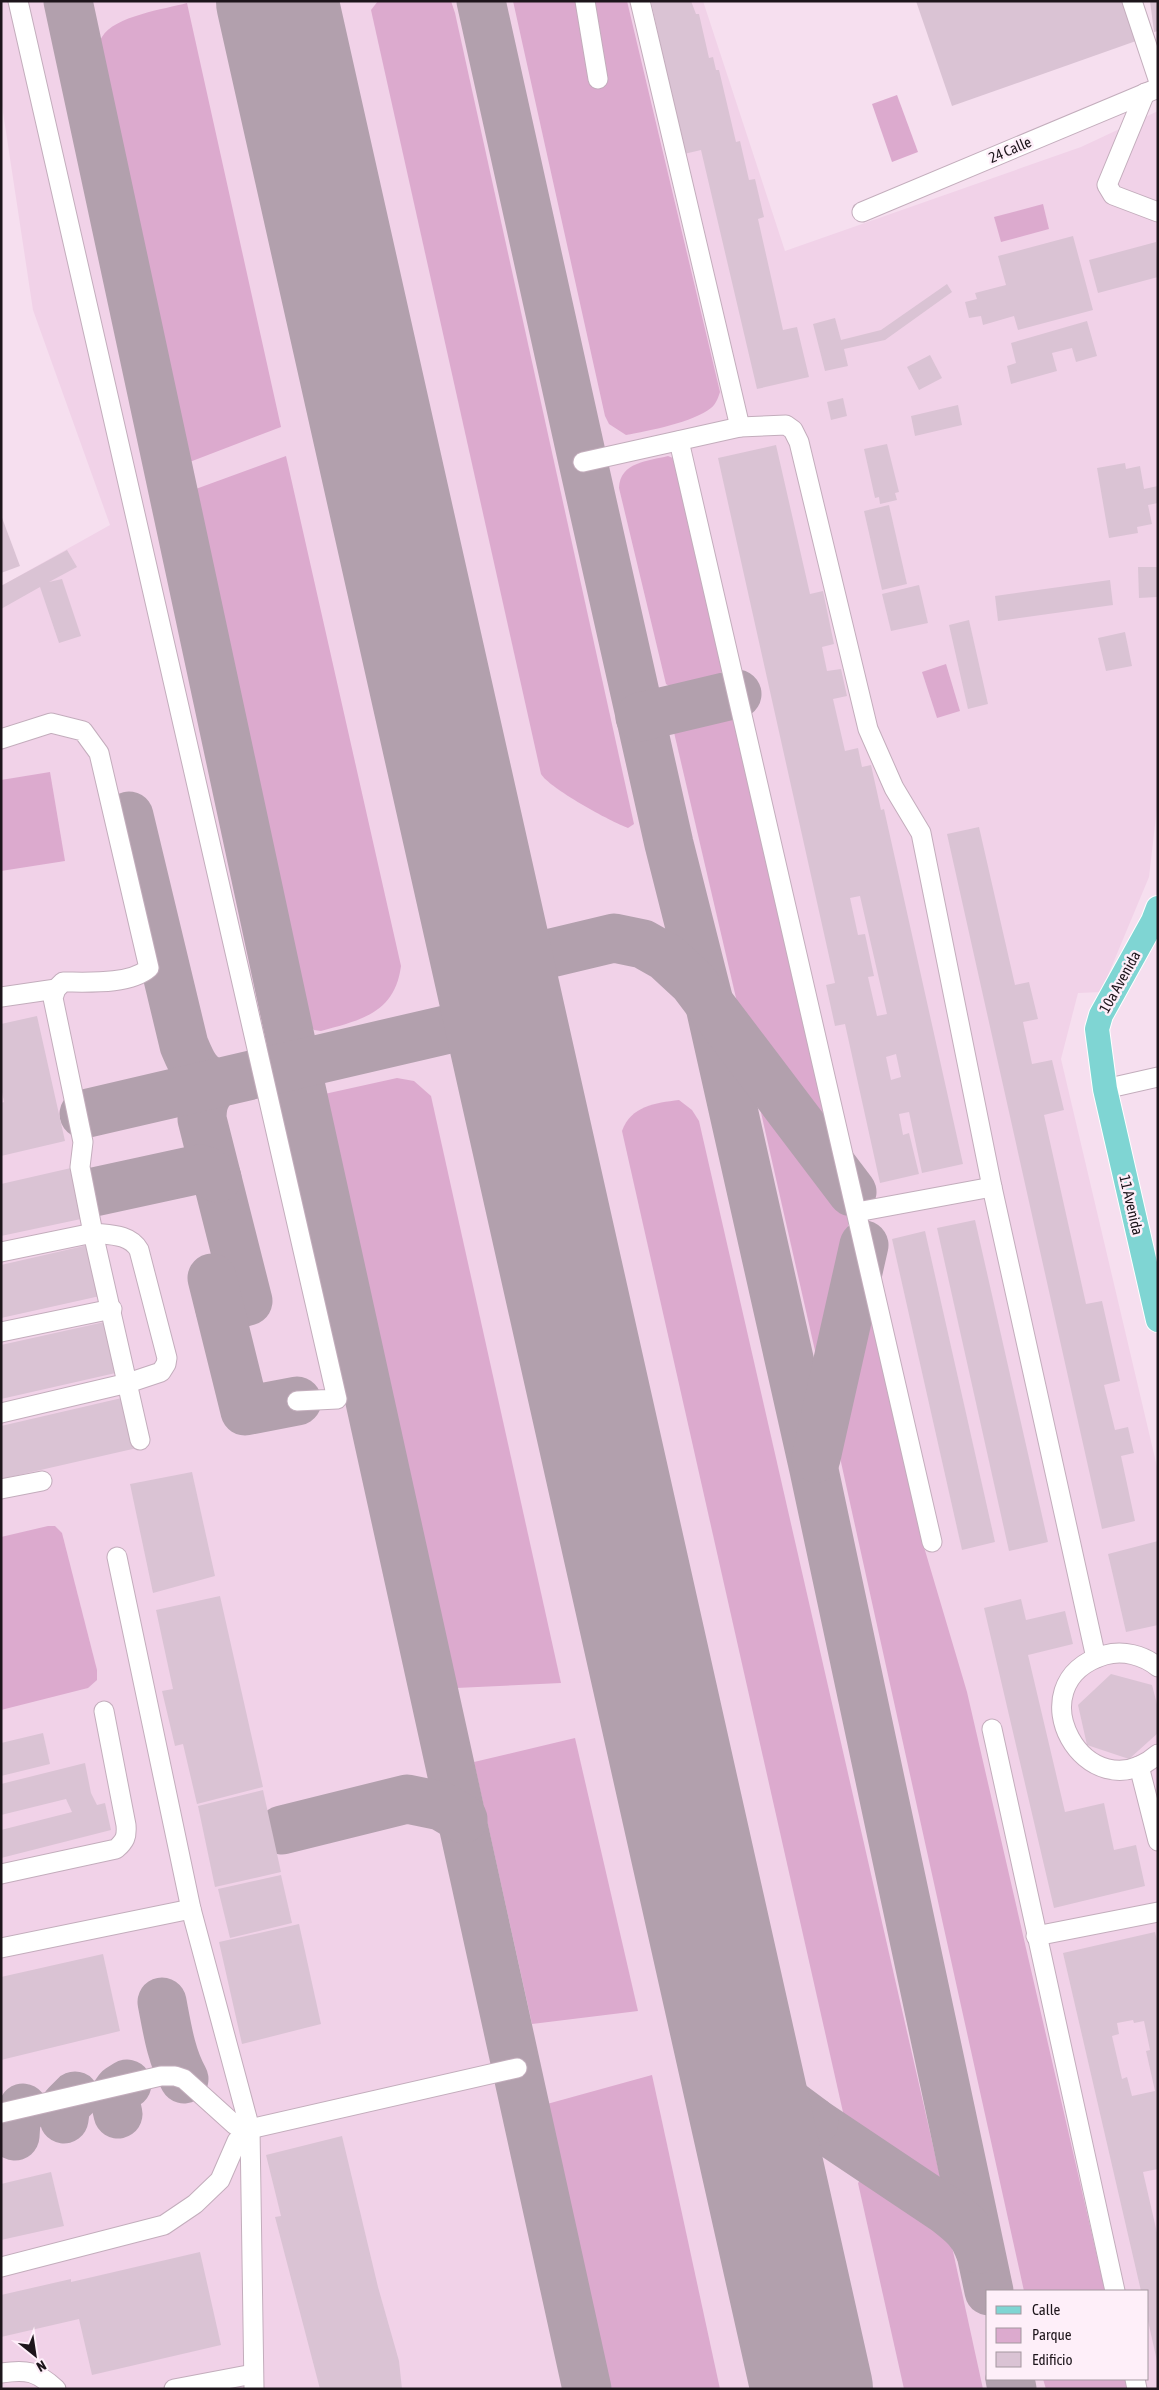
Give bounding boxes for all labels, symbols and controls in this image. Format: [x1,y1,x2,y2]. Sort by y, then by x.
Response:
street label: 24 Calle [986,133,1034,166]
street label: 10a Avenida [1096,948,1144,1016]
street label: 11 Avenida [1116,1173,1147,1237]
legend [986,2290,1149,2380]
text: Calle [1032,2301,1061,2318]
text: Parque [1032,2326,1072,2343]
north arrow [10,2330,60,2380]
text: Edificio [1032,2351,1073,2368]
text: N [34,2357,49,2375]

